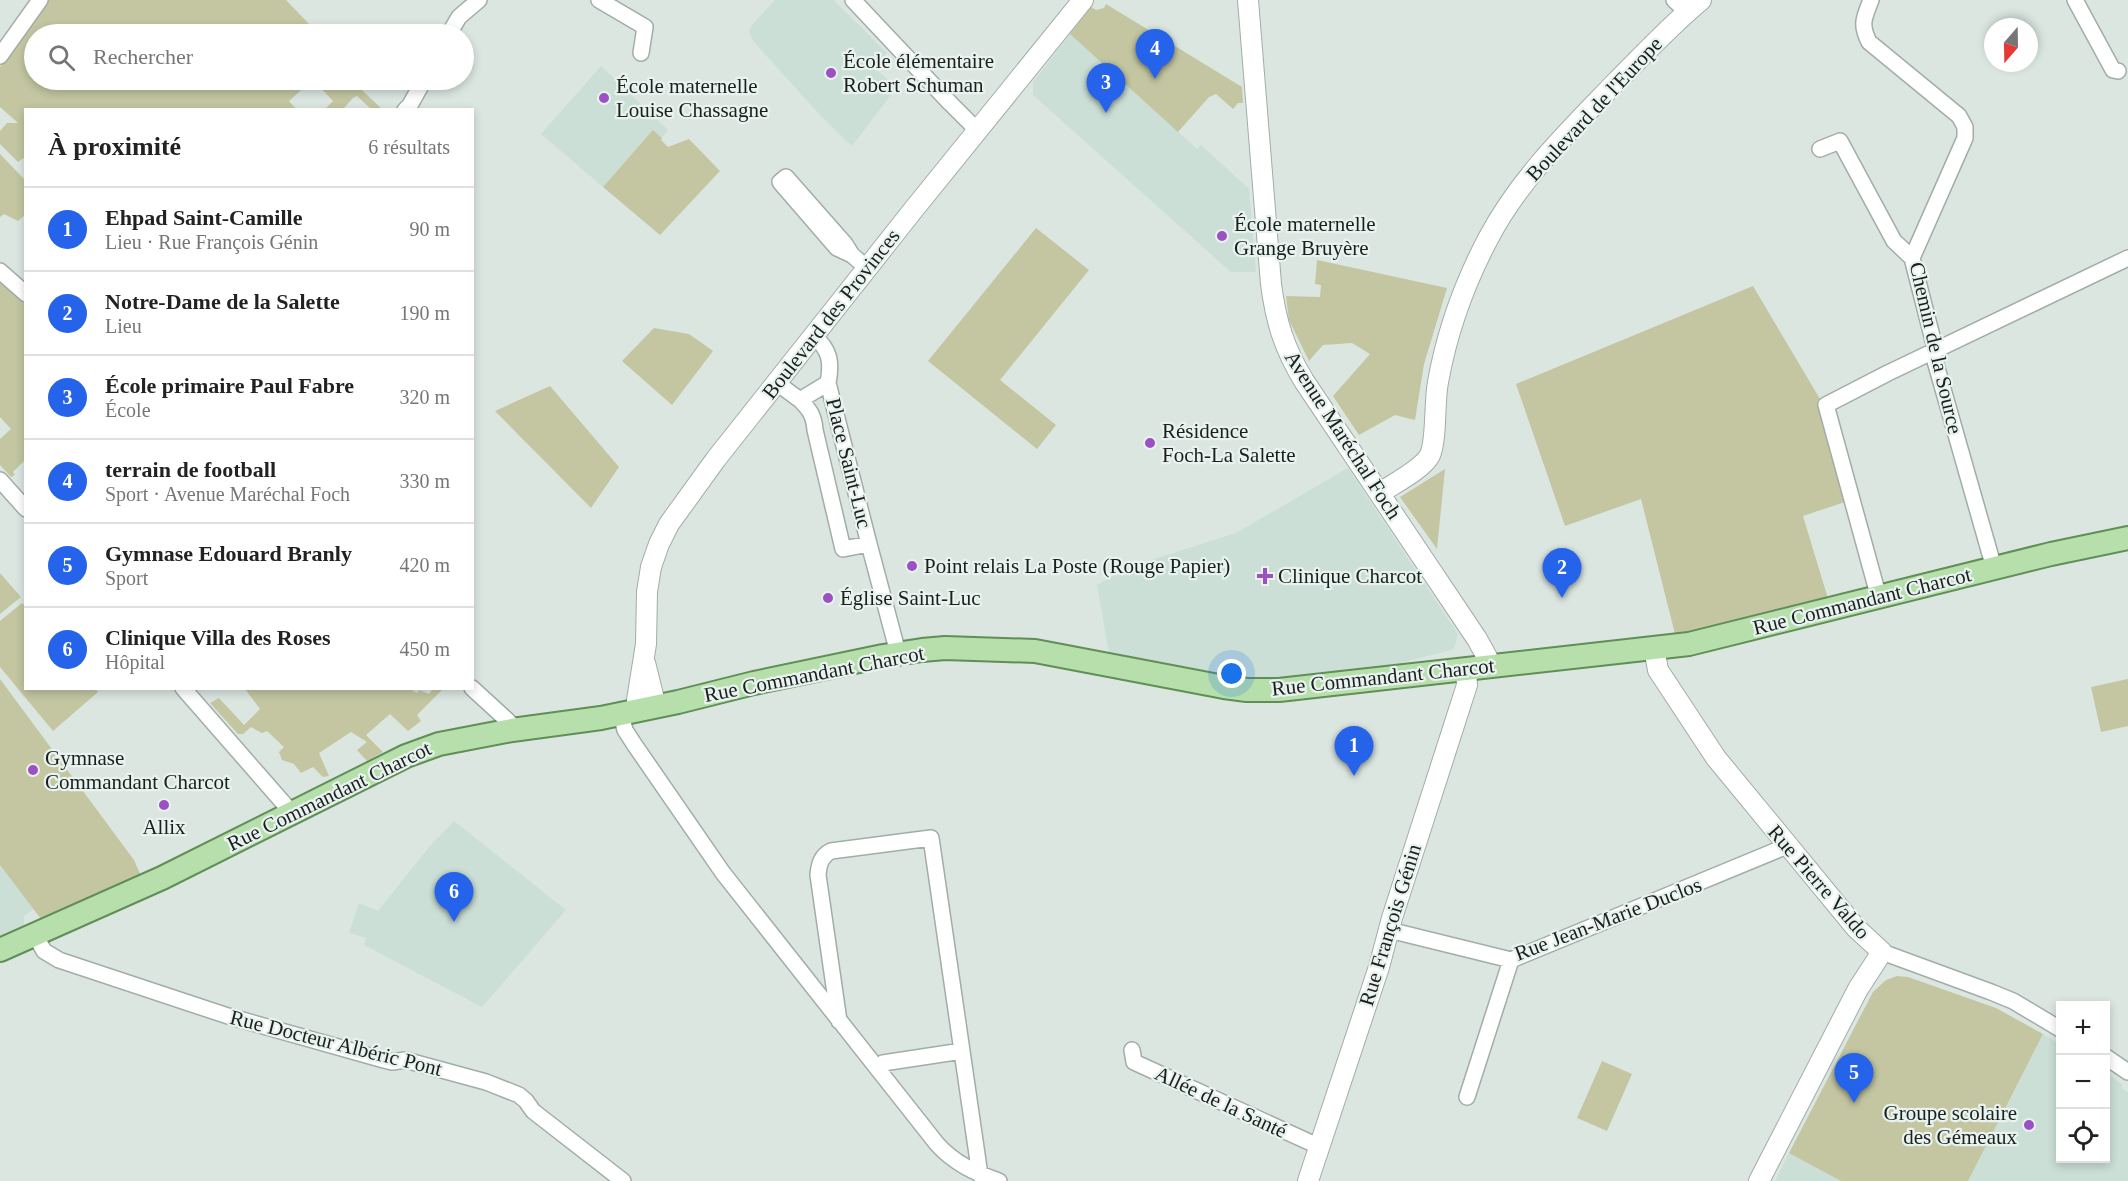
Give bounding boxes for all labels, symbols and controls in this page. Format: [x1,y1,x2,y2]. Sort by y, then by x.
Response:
north arrow [1984,18,2038,72]
search box [24,24,474,90]
pin: 4 [1136,29,1174,79]
street label: Boulevard de l'Europe [1521,32,1667,186]
icon: search [45,41,78,74]
text: Rechercher [93,44,193,69]
place label: École élémentaire Robert Schuman [843,49,994,97]
pin: 3 [1086,63,1126,113]
marker: École élémentaire Robert Schuman [824,66,838,80]
place label: École maternelle Louise Chassagne [616,74,768,122]
marker: École maternelle Louise Chassagne [597,91,611,105]
text: À proximité [48,132,181,161]
text: 6 résultats [368,136,450,158]
text: Ehpad Saint-Camille [105,205,302,230]
place label: École maternelle Grange Bruyère [1234,212,1376,260]
text: 1 [63,218,73,240]
text: 90 m [409,218,450,240]
street label: Boulevard des Provinces [757,224,905,404]
marker: École maternelle Grange Bruyère [1215,229,1229,243]
text: Lieu · Rue François Génin [105,231,318,253]
street label: Chemin de la Source [1905,260,1967,436]
text: Notre-Dame de la Salette [105,289,340,314]
text: 2 [63,302,73,324]
text: 190 m [399,302,450,324]
text: Lieu [105,315,142,337]
street label: Avenue Maréchal Foch [1280,346,1407,524]
text: École primaire Paul Fabre [105,373,354,398]
text: 3 [63,386,73,408]
text: 320 m [399,386,450,408]
street label: Place Saint-Luc [821,395,877,531]
text: École [105,399,151,421]
place label: Résidence Foch-La Salette [1162,419,1296,467]
marker: Résidence Foch-La Salette [1143,436,1157,450]
text: terrain de football [105,457,276,482]
text: 4 [63,470,73,492]
text: 330 m [399,470,450,492]
text: Sport · Avenue Maréchal Foch [105,483,350,505]
text: Gymnase Edouard Branly [105,541,352,566]
pin: 2 [1542,548,1582,598]
text: 5 [63,554,73,576]
text: 420 m [399,554,450,576]
place label: Point relais La Poste (Rouge Papier) [924,554,1230,578]
marker: Point relais La Poste (Rouge Papier) [905,559,919,573]
street label: Rue Commandant Charcot [1750,562,1974,640]
place label: Clinique Charcot [1278,564,1422,588]
text: Sport [105,567,148,589]
marker: Clinique Charcot [1256,567,1274,585]
place label: Église Saint-Luc [840,586,981,610]
marker: Église Saint-Luc [821,591,835,605]
text: Clinique Villa des Roses [105,625,331,650]
text: 6 [63,638,73,660]
text: 450 m [399,638,450,660]
street label: Rue Commandant Charcot [702,641,926,707]
text: Hôpital [105,651,165,673]
street label: Rue Commandant Charcot [1270,653,1496,701]
your location [1217,659,1246,688]
pin: 1 [1334,726,1374,776]
street label: Rue Commandant Charcot [223,736,435,856]
place label: Gymnase Commandant Charcot [45,746,230,794]
marker: Gymnase Commandant Charcot [26,763,40,777]
marker: Allix [157,798,171,812]
place label: Allix [142,815,186,839]
street label: Rue Pierre Valdo [1763,820,1875,944]
street label: Rue François Génin [1354,841,1426,1009]
pin: 6 [434,872,474,922]
street label: Rue Jean-Marie Duclos [1511,872,1705,966]
map controls [2056,1001,2110,1163]
button: + [2056,1001,2110,1055]
street label: Rue Docteur Albéric Pont [228,1005,445,1081]
pin: 5 [1834,1054,1874,1103]
button: − [2056,1055,2110,1109]
street label: Allée de la Santé [1151,1061,1291,1143]
place label: Groupe scolaire des Gémeaux [1883,1101,2017,1149]
button: locate [2056,1109,2110,1163]
marker: Groupe scolaire des Gémeaux [2022,1118,2036,1132]

